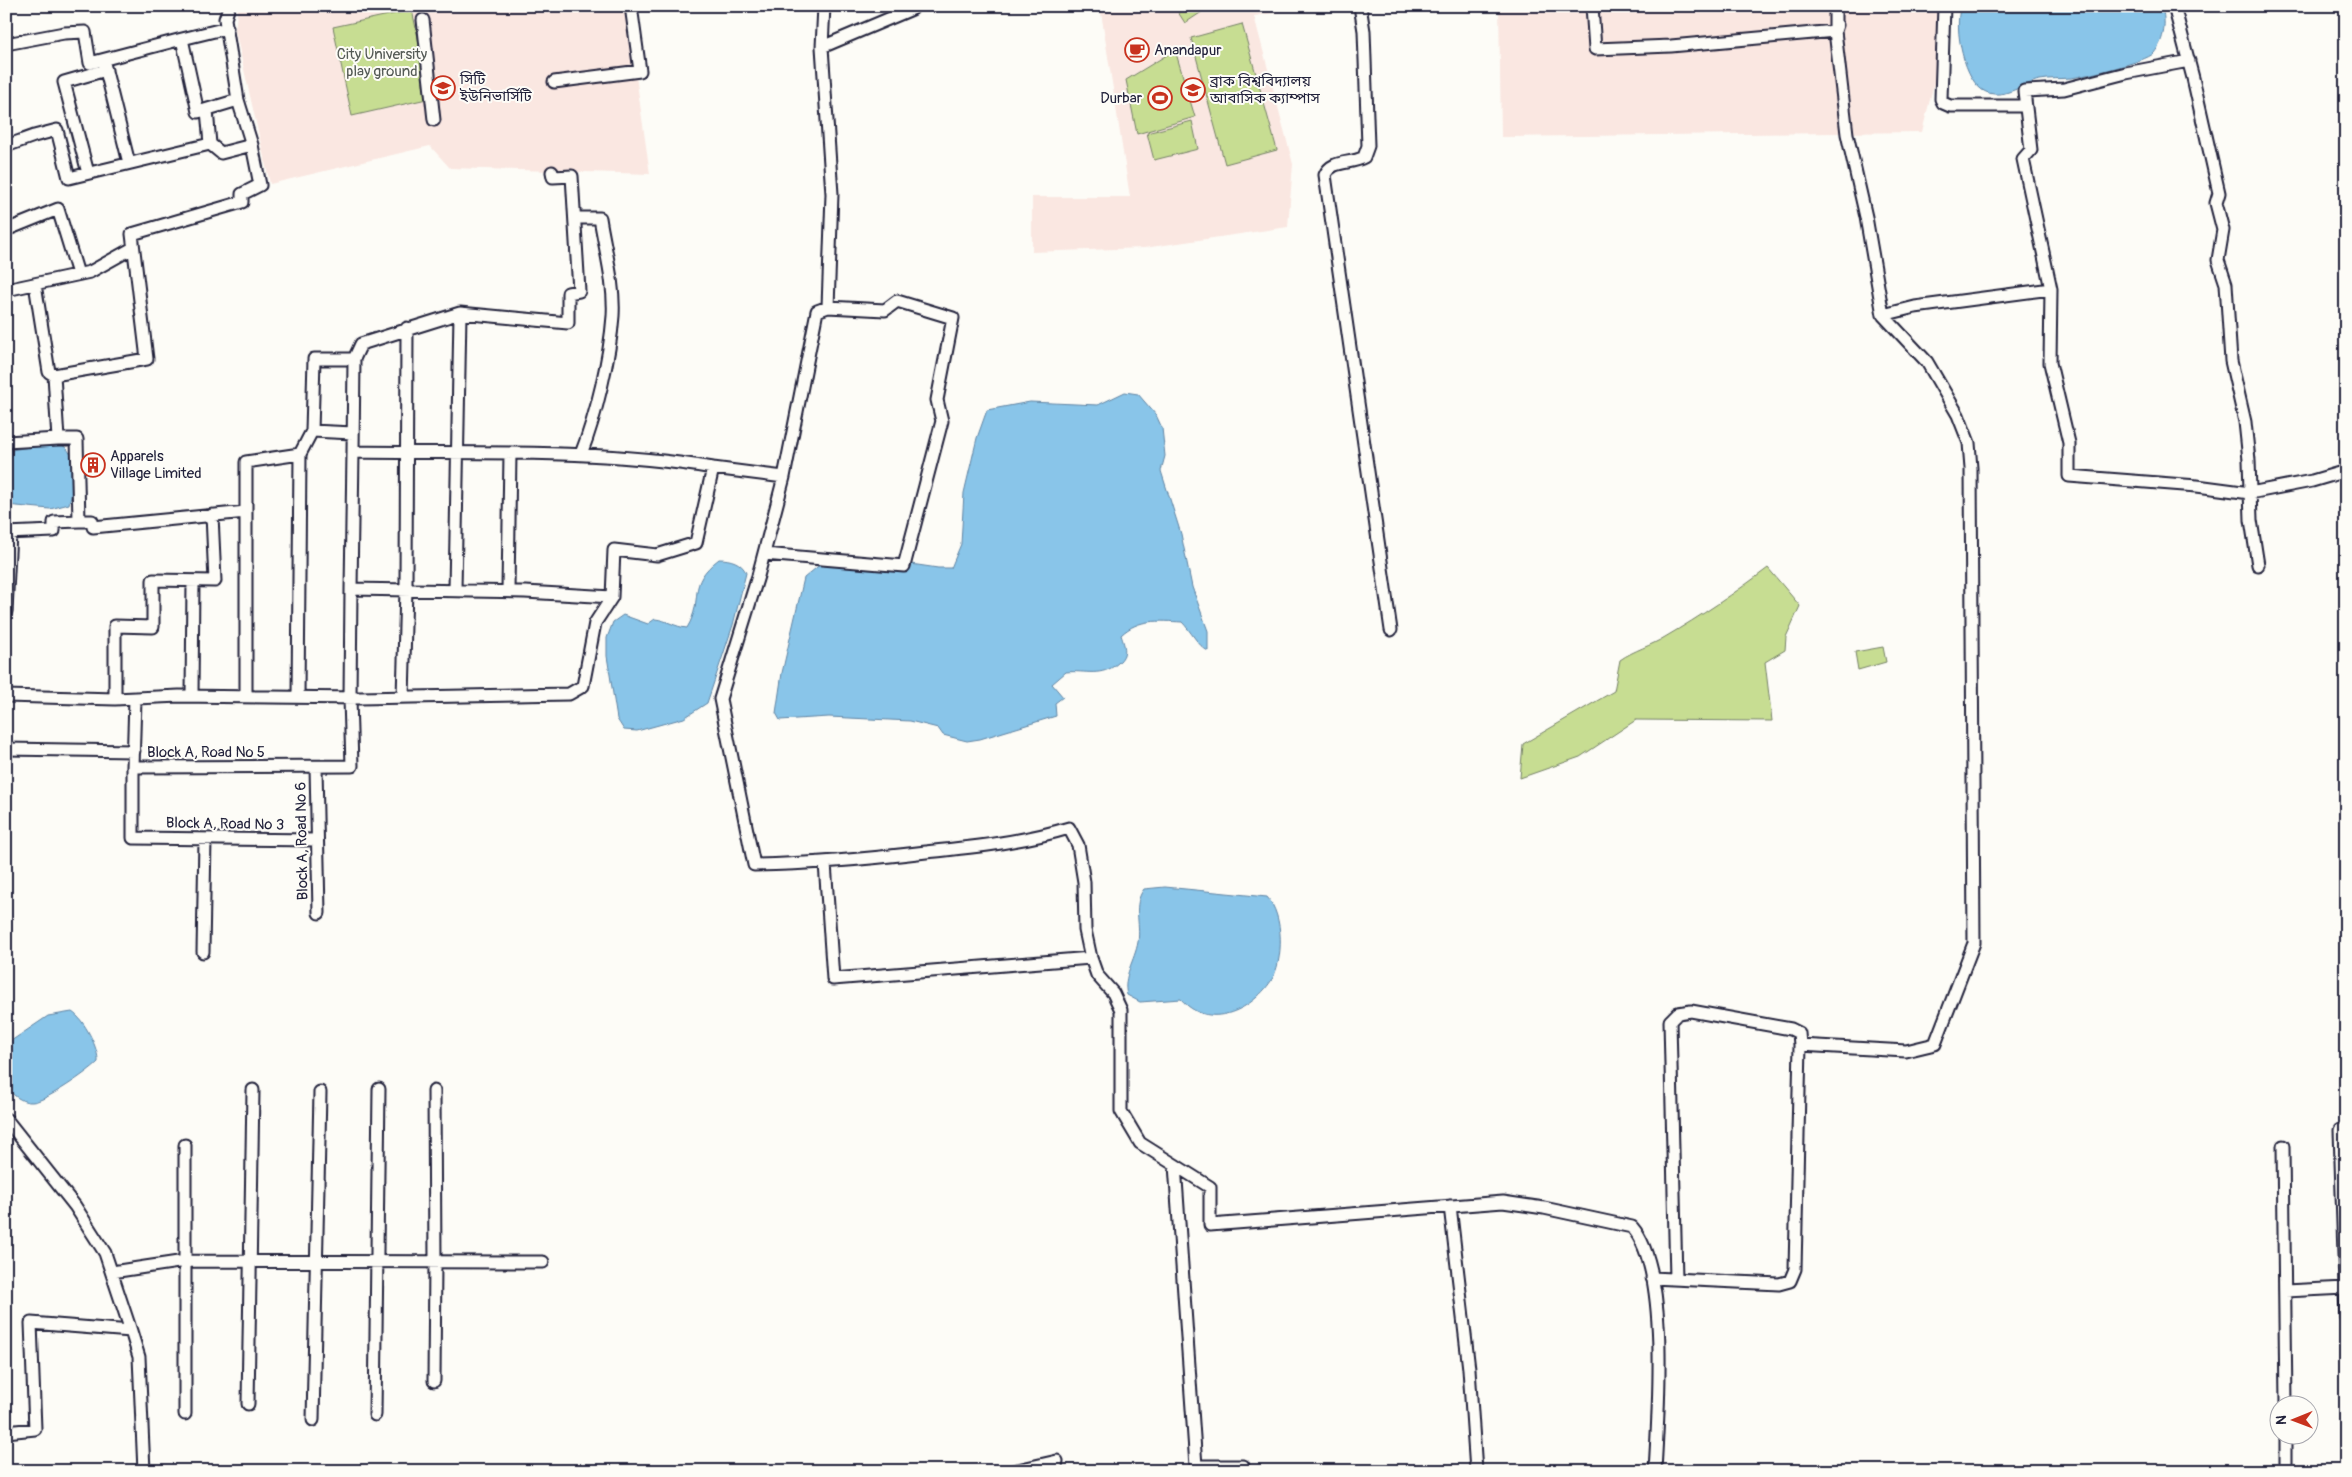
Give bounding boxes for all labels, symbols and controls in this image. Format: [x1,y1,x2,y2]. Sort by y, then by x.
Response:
cafe icon: Anandapur [1124,37,1150,63]
place label: Anandapur [1154,41,1222,60]
park label: City University play ground [337,45,428,81]
place label: সিটি ইউনিভার্সিটি [459,70,533,106]
place label: ব্রাক বিশ্ববিদ্যালয় আবাসিক ক্যাম্পাস [1209,72,1320,108]
school or university icon: সিটি ইউনিভার্সিটি [430,75,456,101]
school or university icon: ব্রাক বিশ্ববিদ্যালয় আবাসিক ক্যাম্পাস [1180,77,1206,103]
sports icon: Durbar [1147,85,1173,111]
place label: Durbar [1100,89,1143,108]
place label: Apparels Village Limited [110,447,202,483]
building icon: Apparels Village Limited [80,452,106,478]
street label: Block A, Road No 5 [147,743,265,762]
street label: Block A, Road No 6 [291,782,313,900]
street label: Block A, Road No 3 [166,813,284,835]
north arrow [2270,1394,2320,1444]
text: N [2273,1415,2290,1425]

